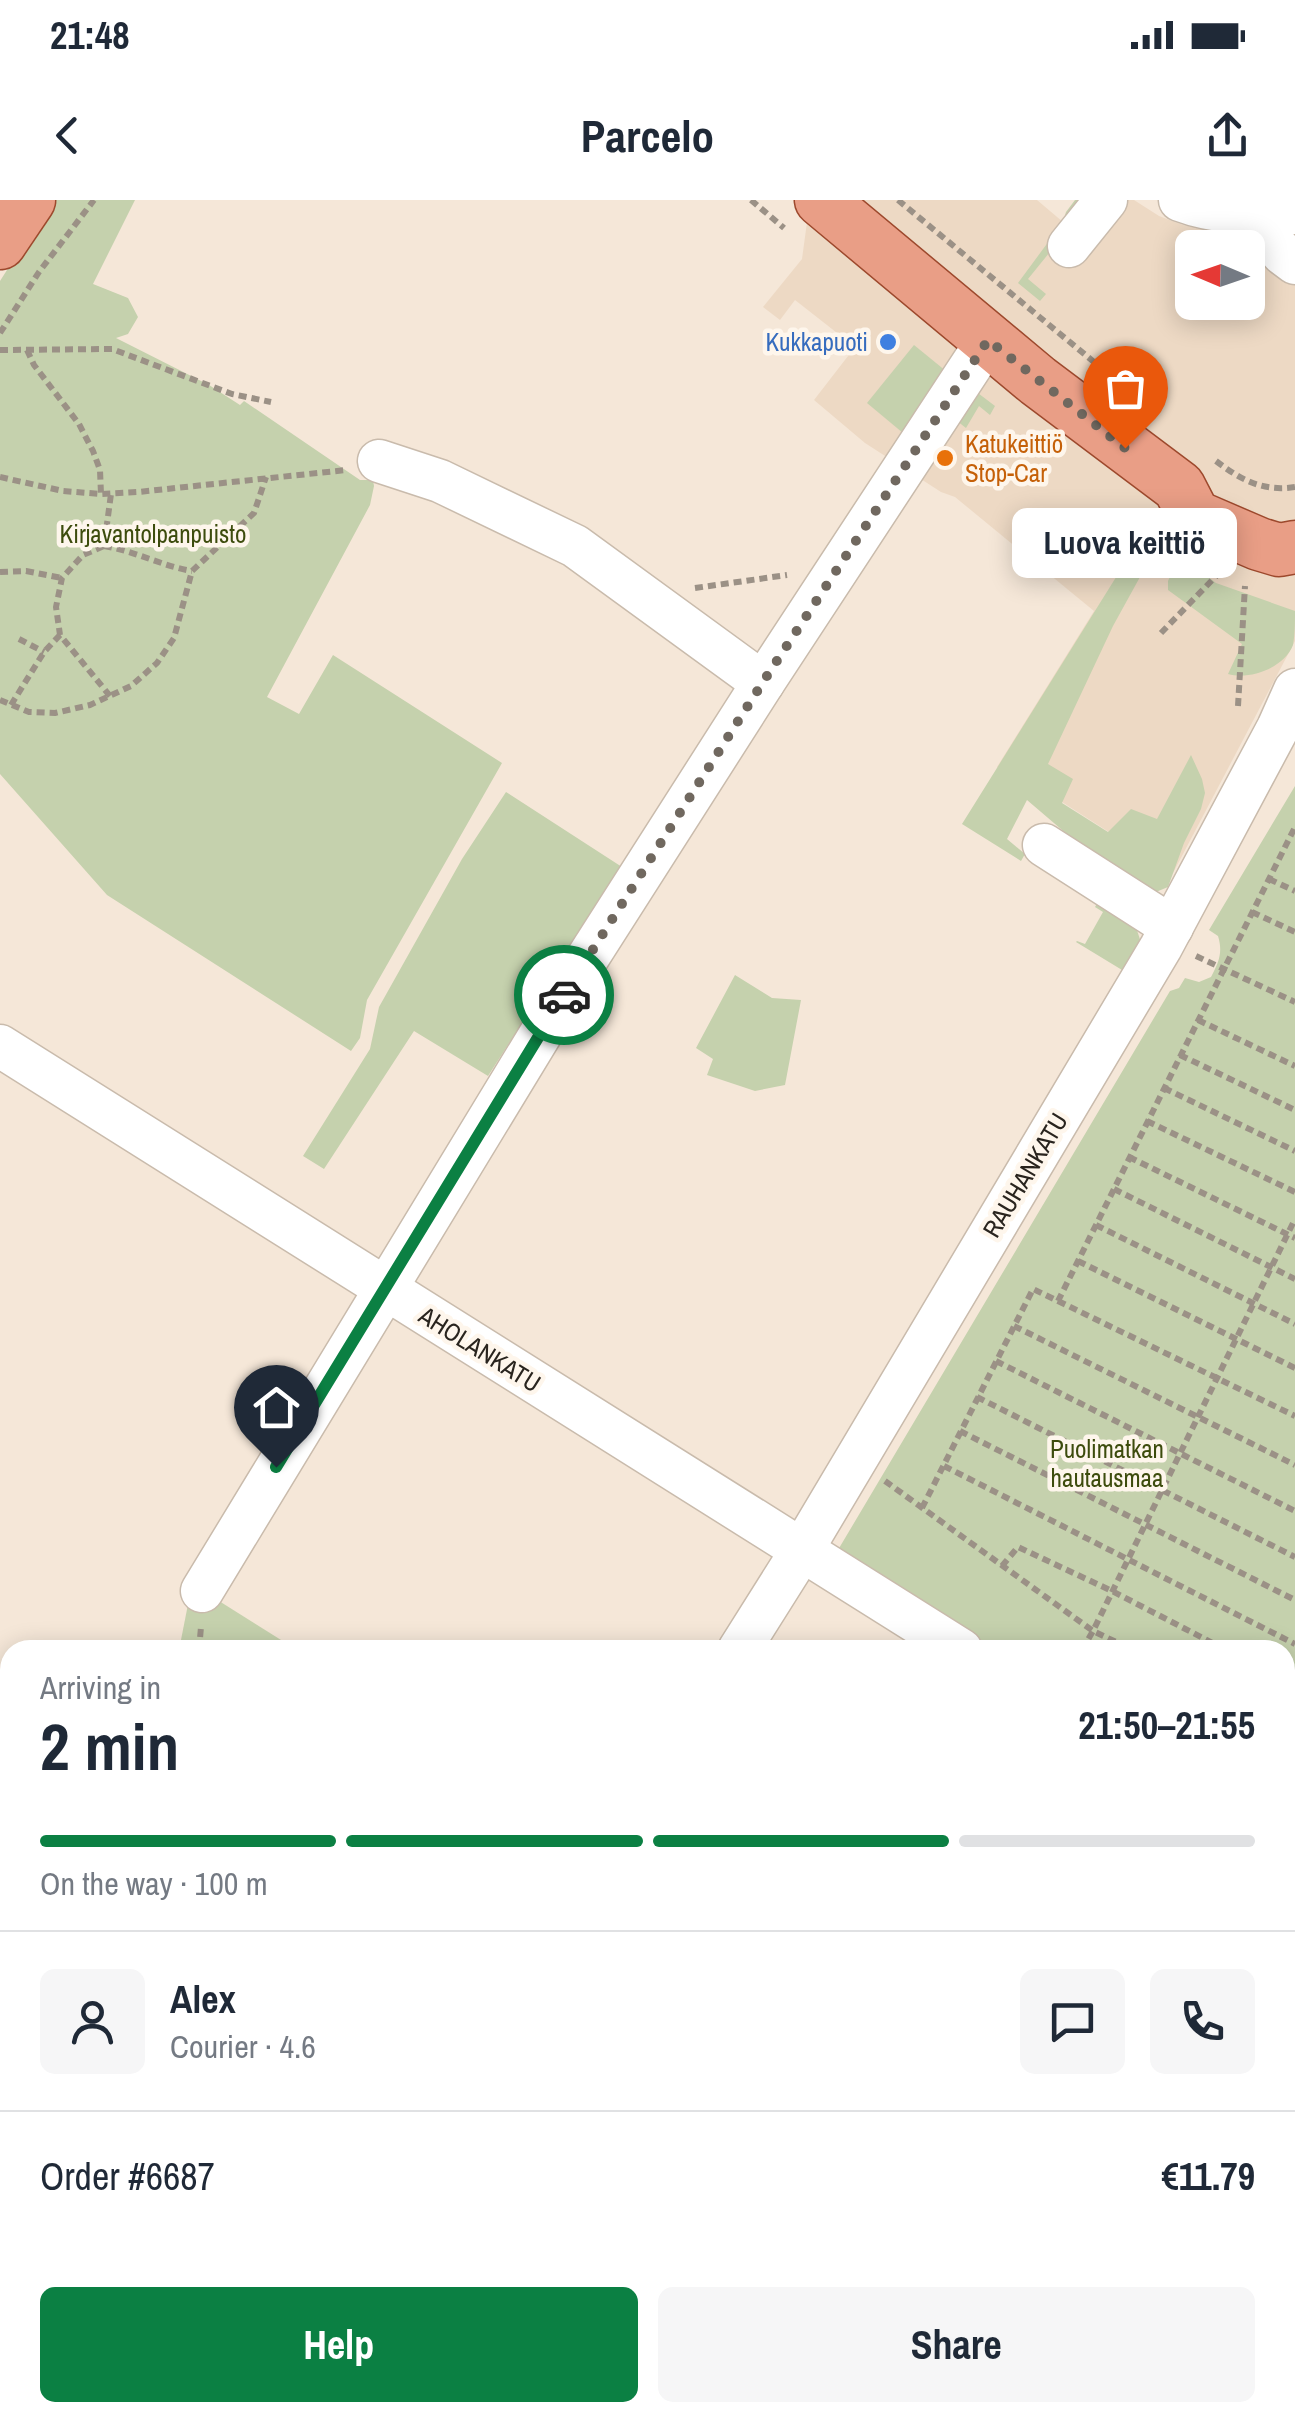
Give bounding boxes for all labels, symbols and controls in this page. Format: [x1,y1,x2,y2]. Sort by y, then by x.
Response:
text: 21:48 [50,10,130,61]
text: Parcelo [581,105,714,166]
icon: back [40,108,95,163]
icon: share [1200,108,1255,163]
north arrow [1175,230,1265,320]
map controls [1175,230,1265,320]
place label: Kukkapuoti [765,325,868,359]
marker: Kukkapuoti [877,331,899,353]
pin [1083,346,1168,449]
icon: bag [1098,361,1153,416]
place label: Katukeittiö Stop-Car [965,427,1063,490]
marker: Katukeittiö Stop-Car [934,447,956,469]
callout: Luova keittiö [1012,508,1238,578]
park label: Kirjavantolpanpuisto [60,517,246,551]
text: Luova keittiö [1044,521,1205,564]
courier [514,945,614,1045]
icon: car [537,968,592,1023]
street label: RAUHANKATU [974,1106,1076,1244]
street label: AHOLANKATU [412,1298,547,1400]
pin [234,1365,319,1468]
icon: home [249,1380,304,1435]
park label: Puolimatkan hautausmaa [1050,1432,1164,1495]
text: Arriving in [40,1666,161,1709]
text: 21:50–21:55 [1078,1700,1255,1751]
text: 2 min [40,1703,179,1790]
text: On the way · 100 m [40,1862,268,1905]
button: person [40,1969,145,2074]
button: chat [1020,1969,1125,2074]
button: phone [1150,1969,1255,2074]
text: Alex [170,1974,236,2025]
text: Courier · 4.6 [170,2025,316,2068]
text: Order #6687 [40,2151,215,2202]
text: €11.79 [1161,2151,1255,2202]
button: Help [40,2287,638,2402]
button: Share [658,2287,1255,2402]

